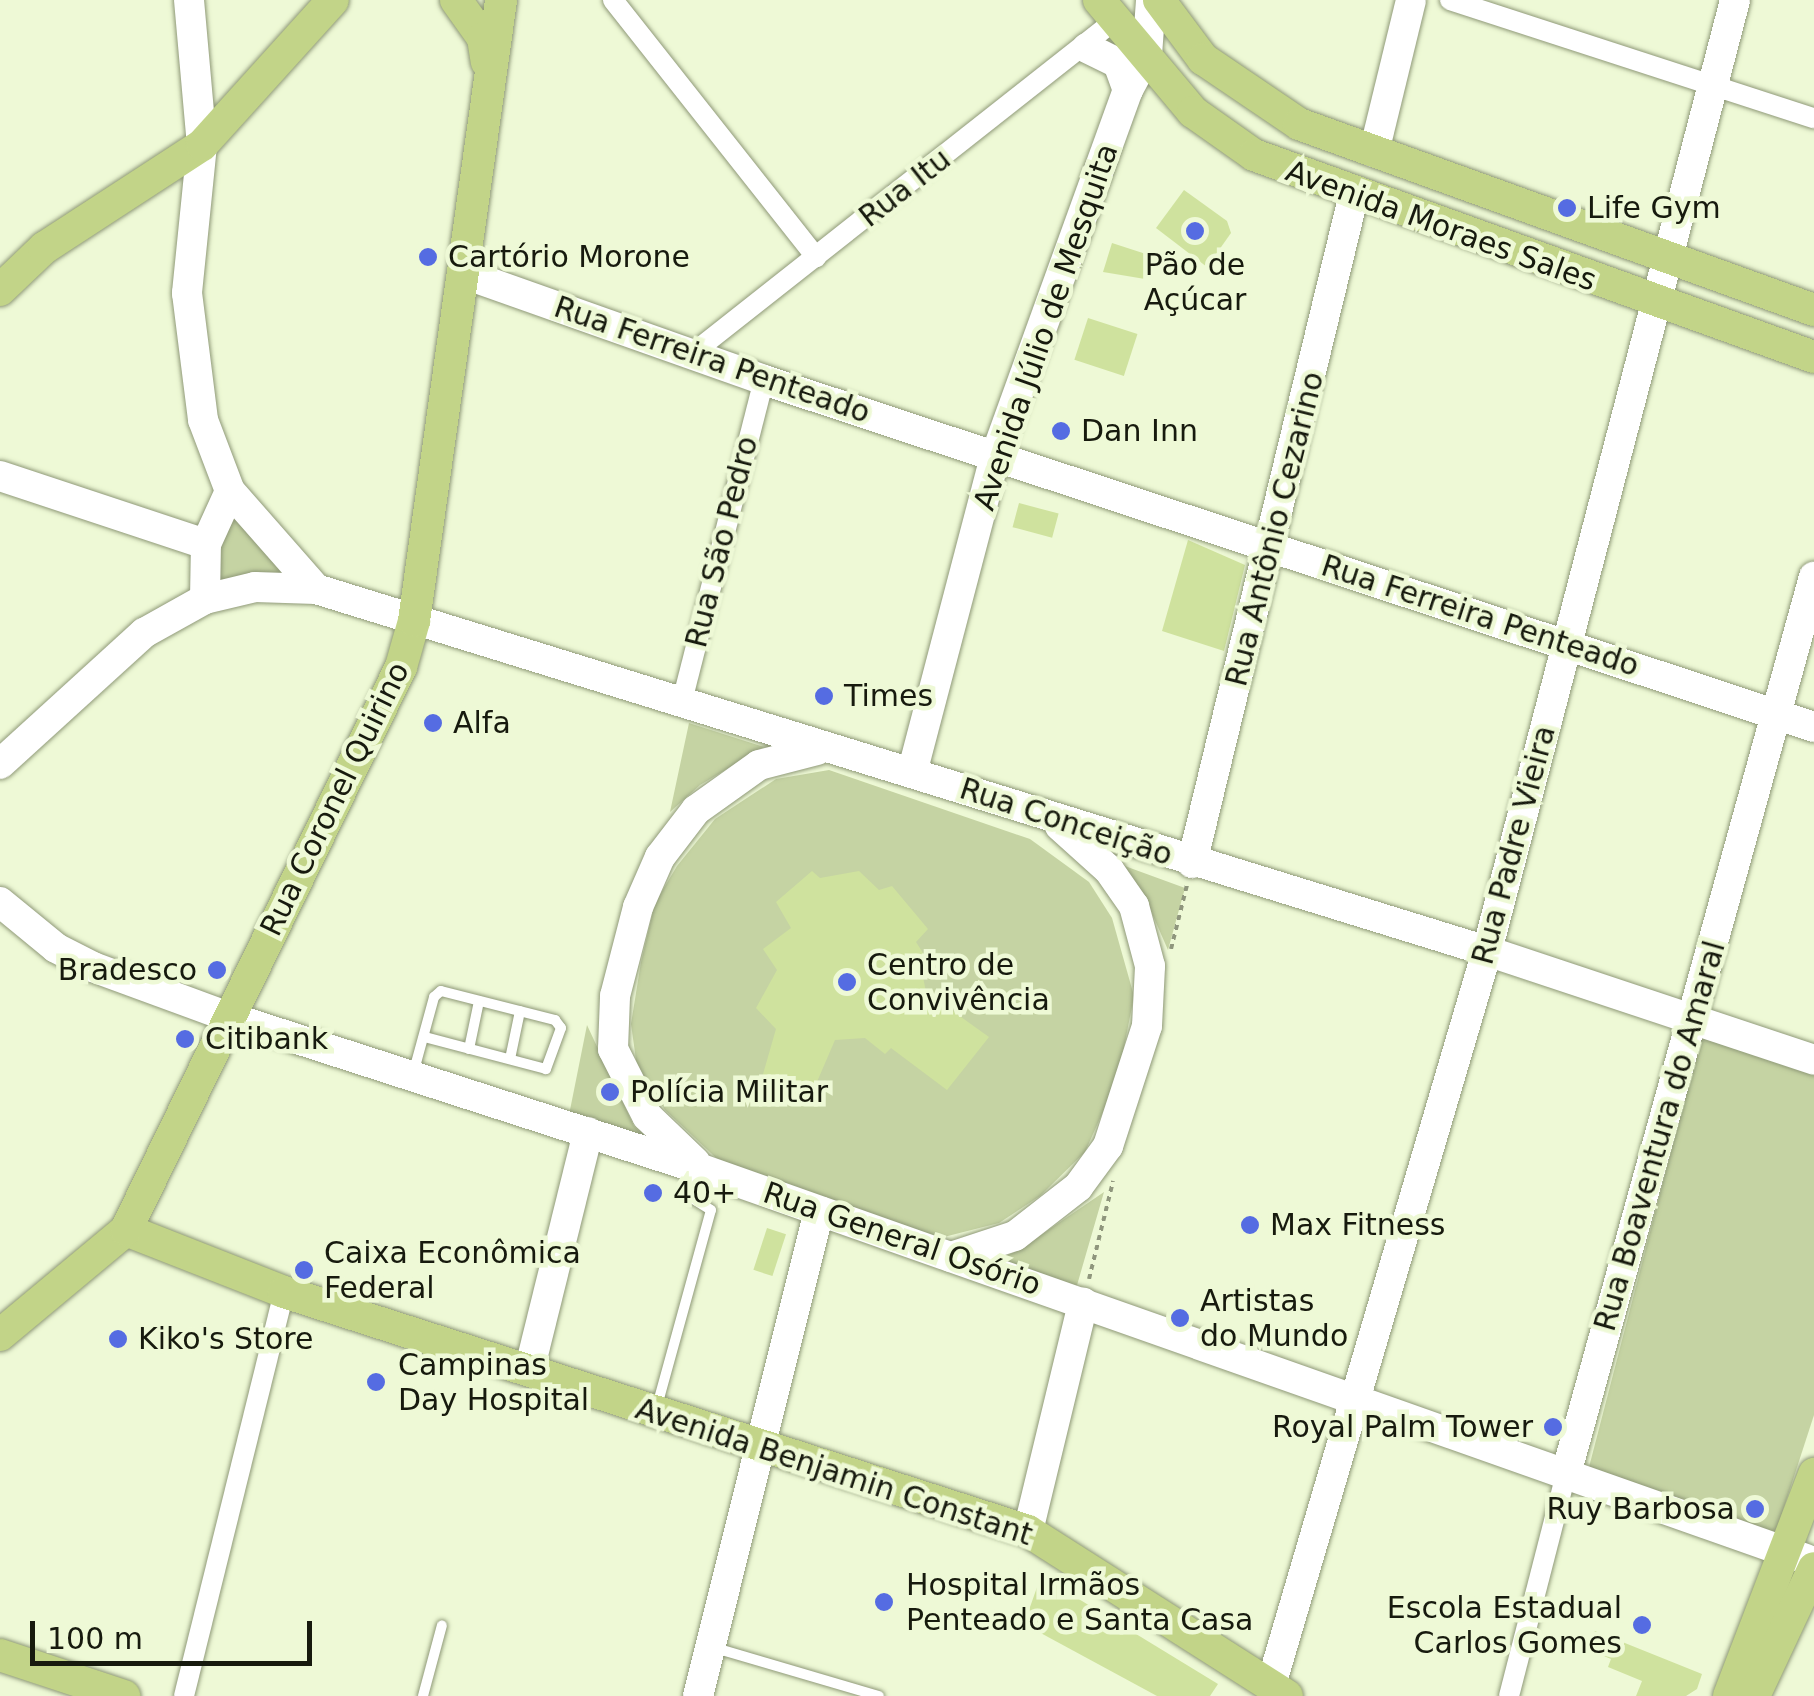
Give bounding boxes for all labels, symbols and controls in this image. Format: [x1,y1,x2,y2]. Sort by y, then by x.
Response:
street label: Avenida Júlio de Mesquita [966,139,1126,515]
street label: Rua Itu [852,141,958,235]
street label: Avenida Moraes Sales [1281,153,1601,299]
place label: Life Gym [1587,190,1721,226]
marker: Life Gym [1556,197,1578,219]
marker: Pão de Açúcar [1184,220,1206,242]
place label: Cartório Morone [448,239,690,275]
marker: Cartório Morone [417,246,439,268]
place label: Pão de Açúcar [1144,247,1246,318]
street label: Rua Ferreira Penteado [549,289,875,431]
street label: Rua Antônio Cezarino [1218,368,1332,690]
place label: Dan Inn [1081,413,1198,449]
marker: Dan Inn [1050,420,1072,442]
street label: Rua São Pedro [678,433,766,651]
street label: Rua Ferreira Penteado [1317,548,1643,684]
street label: Rua Coronel Quirino [253,656,417,942]
place label: Times [844,678,933,714]
marker: Times [813,685,835,707]
place label: Alfa [453,705,511,741]
marker: Alfa [422,712,444,734]
street label: Rua Padre Vieira [1465,722,1563,968]
street label: Rua Conceição [955,771,1177,873]
street label: Rua Boaventura do Amaral [1587,937,1733,1335]
place label: Centro de Convivência [867,947,1050,1018]
place label: Bradesco [58,952,197,988]
marker: Bradesco [206,959,228,981]
marker: Centro de Convivência [836,971,858,993]
place label: Citibank [205,1021,328,1057]
marker: Citibank [174,1028,196,1050]
place label: Polícia Militar [630,1074,828,1110]
marker: Polícia Militar [599,1081,621,1103]
place label: 40+ [673,1175,736,1211]
street label: Rua General Osório [759,1175,1045,1303]
marker: 40+ [642,1182,664,1204]
place label: Max Fitness [1270,1207,1445,1243]
marker: Max Fitness [1239,1214,1261,1236]
place label: Caixa Econômica Federal [324,1235,581,1306]
marker: Caixa Econômica Federal [293,1259,315,1281]
place label: Artistas do Mundo [1200,1283,1348,1354]
marker: Artistas do Mundo [1169,1307,1191,1329]
place label: Kiko's Store [138,1321,313,1357]
marker: Kiko's Store [107,1328,129,1350]
place label: Campinas Day Hospital [398,1347,589,1418]
marker: Campinas Day Hospital [363,1369,389,1395]
street label: Avenida Benjamin Constant [631,1391,1037,1553]
place label: Royal Palm Tower [1272,1409,1533,1445]
marker: Royal Palm Tower [1542,1416,1564,1438]
place label: Ruy Barbosa [1546,1491,1735,1527]
marker: Ruy Barbosa [1744,1498,1766,1520]
place label: Hospital Irmãos Penteado e Santa Casa [906,1567,1253,1638]
marker: Hospital Irmãos Penteado e Santa Casa [871,1589,897,1615]
place label: Escola Estadual Carlos Gomes [1387,1590,1622,1660]
scale bar [35,1601,318,1663]
marker: Escola Estadual Carlos Gomes [1631,1614,1653,1636]
text: 100 m [47,1621,143,1656]

